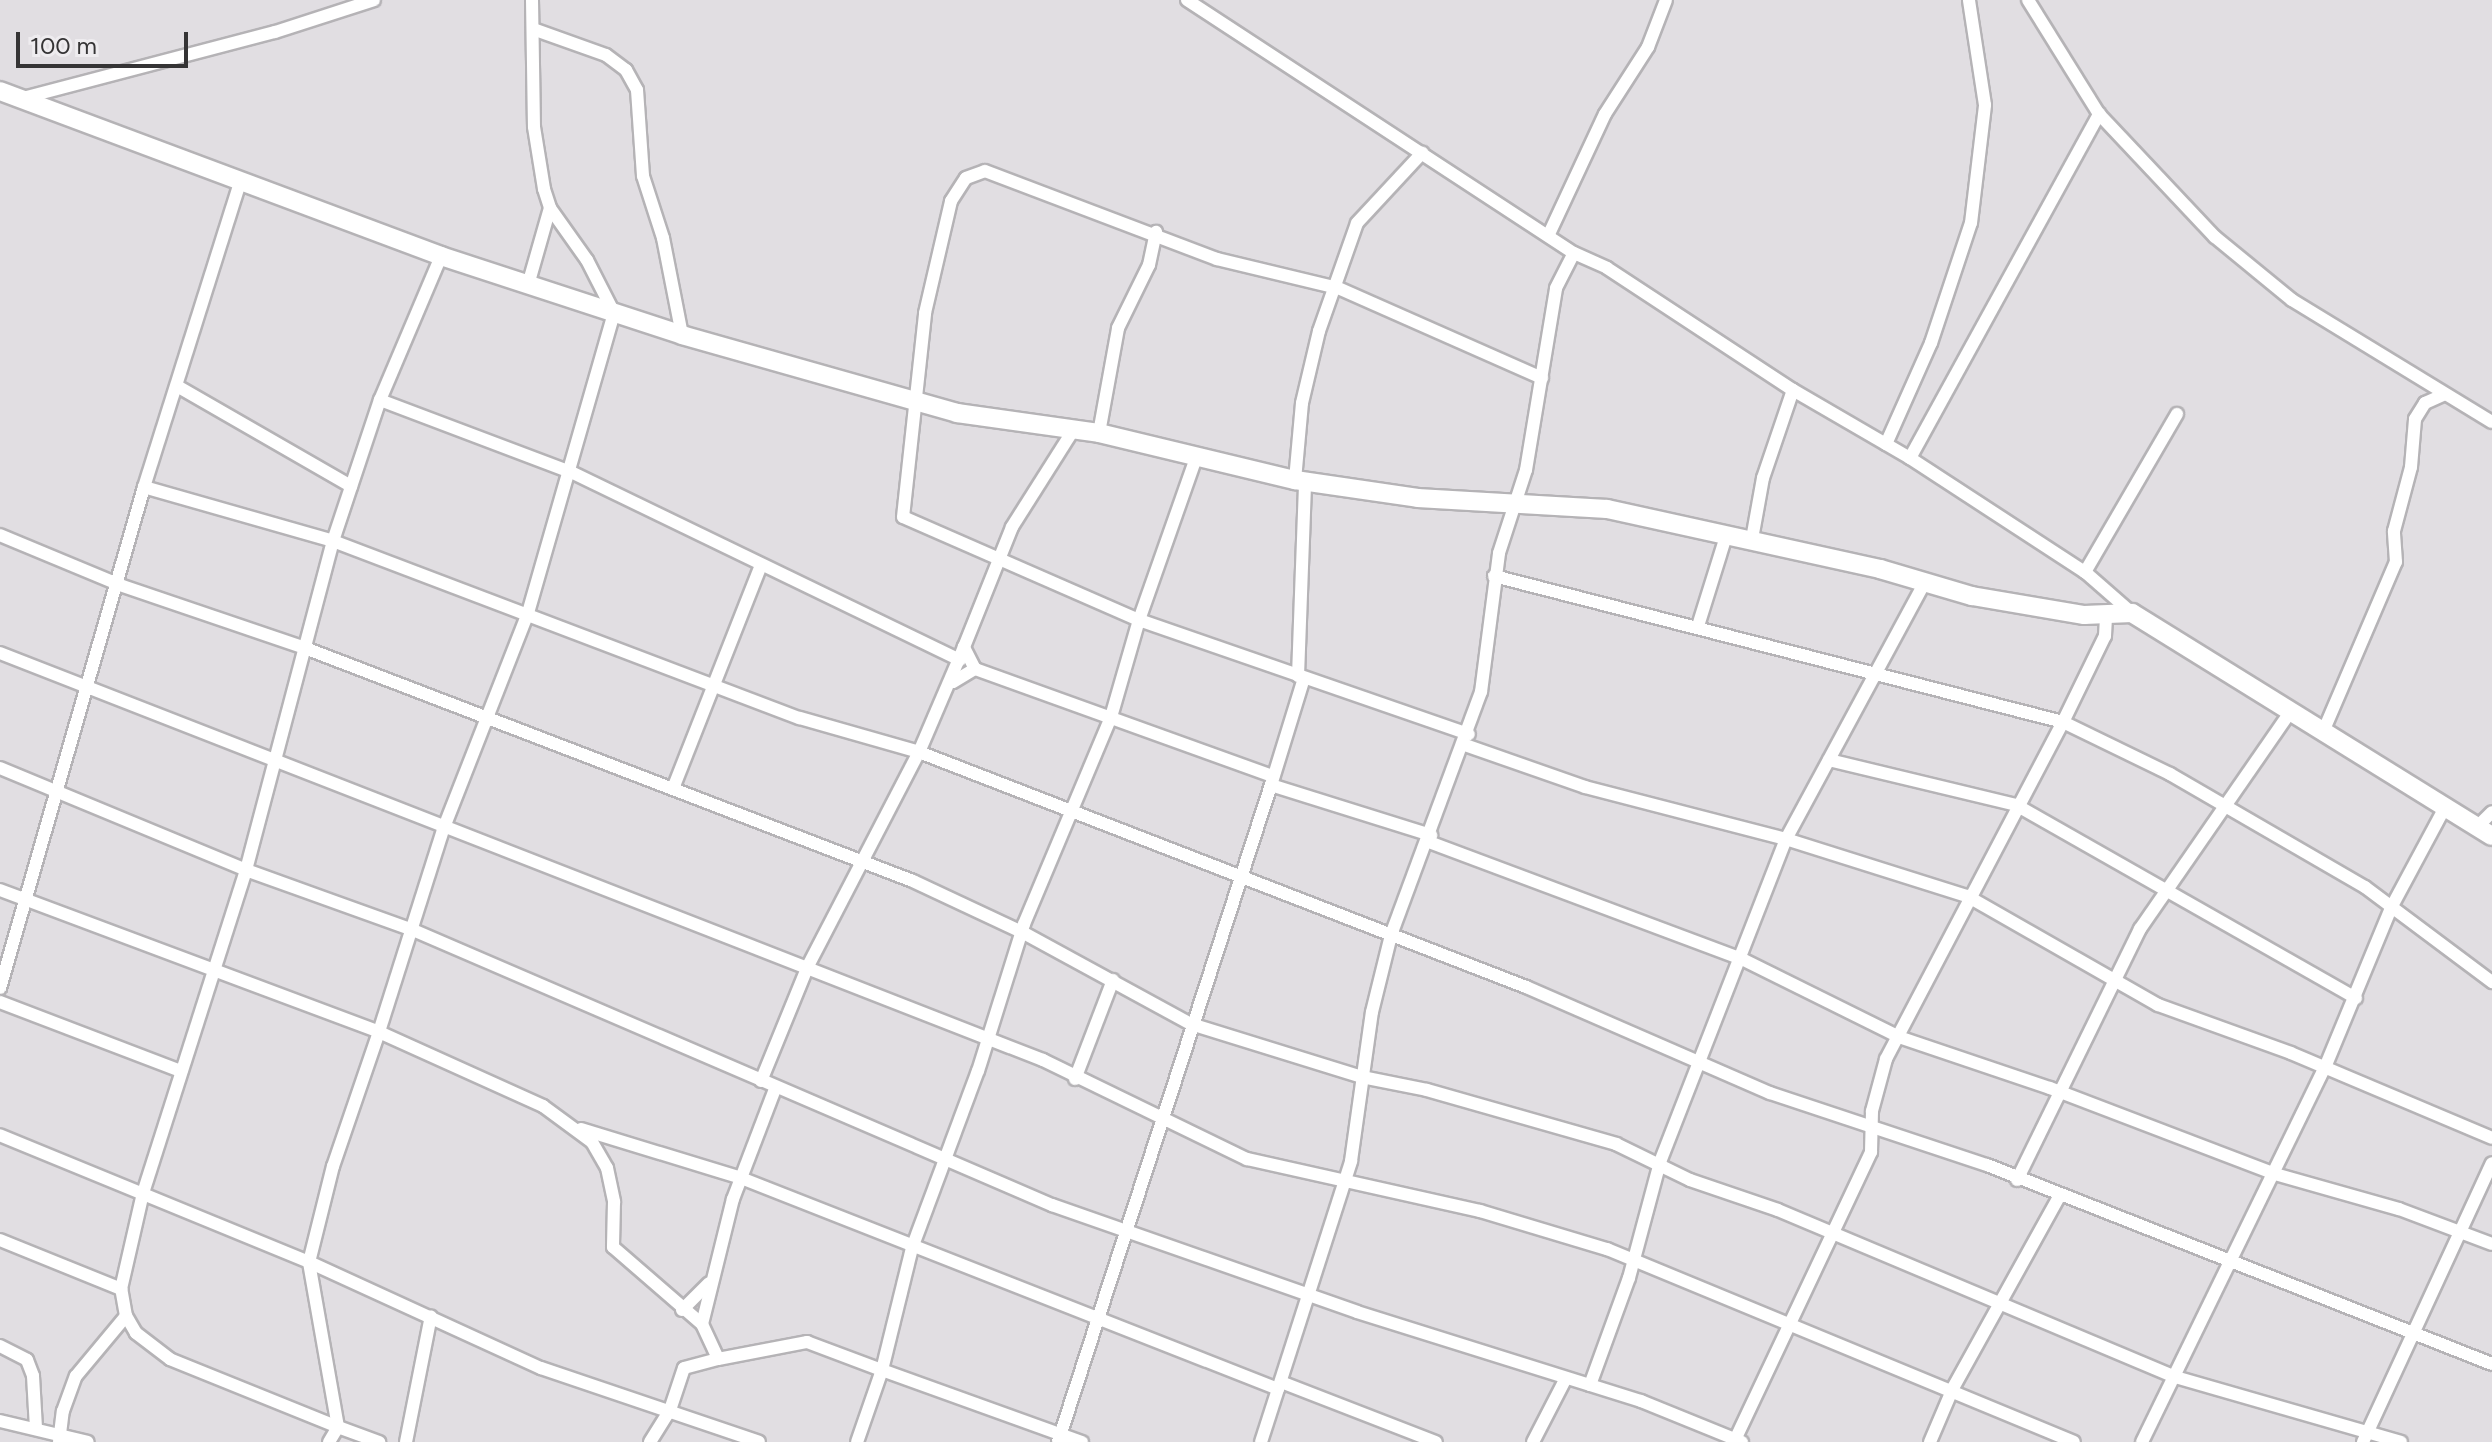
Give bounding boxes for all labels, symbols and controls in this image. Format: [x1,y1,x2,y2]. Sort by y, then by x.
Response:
scale bar [20,16,192,66]
text: 100 m [30,31,97,60]

